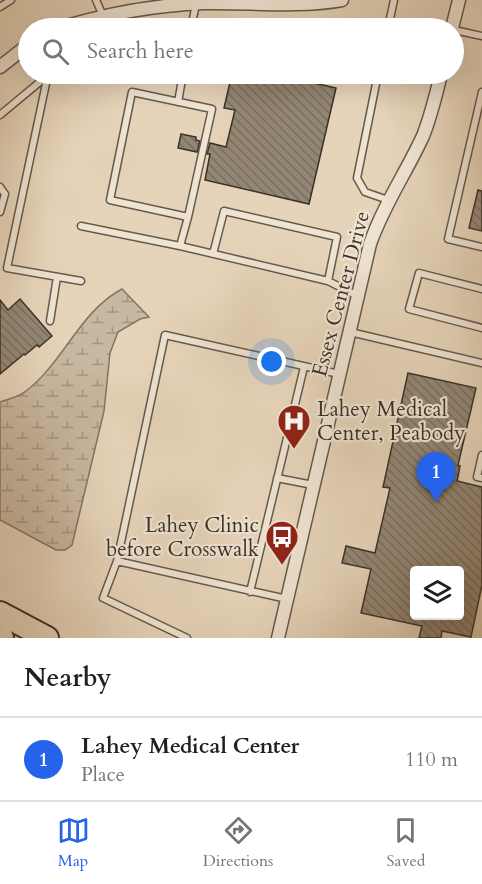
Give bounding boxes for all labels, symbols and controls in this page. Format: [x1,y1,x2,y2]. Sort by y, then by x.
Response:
search box [18,18,464,84]
icon: search [39,35,72,68]
text: Search here [87,36,194,66]
street label: Essex Center Drive [305,208,377,380]
your location [257,347,286,376]
place label: Lahey Medical Center, Peabody [317,395,465,448]
hospital icon: Lahey Medical Center, Peabody [276,403,312,450]
pin: 1 [416,452,456,502]
place label: Lahey Clinic before Crosswalk [106,511,260,564]
bus stop icon: Lahey Clinic before Crosswalk [264,519,300,566]
map controls [410,566,464,620]
button: layers [410,566,464,620]
text: Nearby [24,660,112,695]
text: Lahey Medical Center [81,731,299,761]
text: 1 [38,746,49,773]
text: 110 m [405,746,458,773]
text: Place [81,761,125,788]
tab: Map [57,814,90,872]
tab: Directions [203,814,273,872]
tab: Saved [387,814,425,872]

